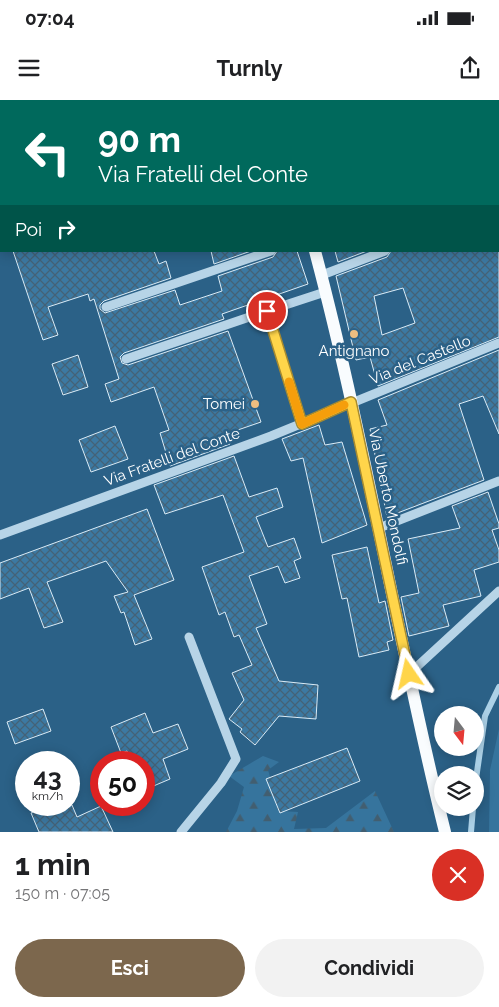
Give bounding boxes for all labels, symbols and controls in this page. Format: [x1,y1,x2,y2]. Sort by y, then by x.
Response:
text: 07:04 [25,7,75,29]
icon: menu [15,54,43,82]
icon: share [456,54,484,82]
text: Turnly [216,55,283,81]
text: 90 m [98,119,181,160]
icon: left [15,120,80,185]
text: Via Fratelli del Conte [98,161,308,187]
icon: right [52,215,80,243]
text: Poi [15,218,42,240]
pin [246,290,288,332]
icon: arrive [253,297,281,325]
marker: Antignano [348,328,360,340]
street label: Via del Castello [367,331,473,388]
place label: Antignano [319,342,390,360]
place label: Tomei [203,395,245,413]
marker: Tomei [249,398,261,410]
street label: Via Fratelli del Conte [102,424,243,490]
street label: Via Uberto Mondolfi [365,427,411,567]
position arrow [382,647,434,699]
north arrow [434,706,484,756]
map controls [434,706,484,816]
speed limit sign: 50 [90,751,155,816]
text: 43 [33,762,62,792]
button: layers [434,766,484,816]
text: km/h [32,789,63,803]
text: 1 min [15,847,91,882]
button: close [432,849,484,901]
text: 150 m · 07:05 [15,884,110,903]
button: Esci [15,939,245,997]
button: Condividi [255,939,484,997]

